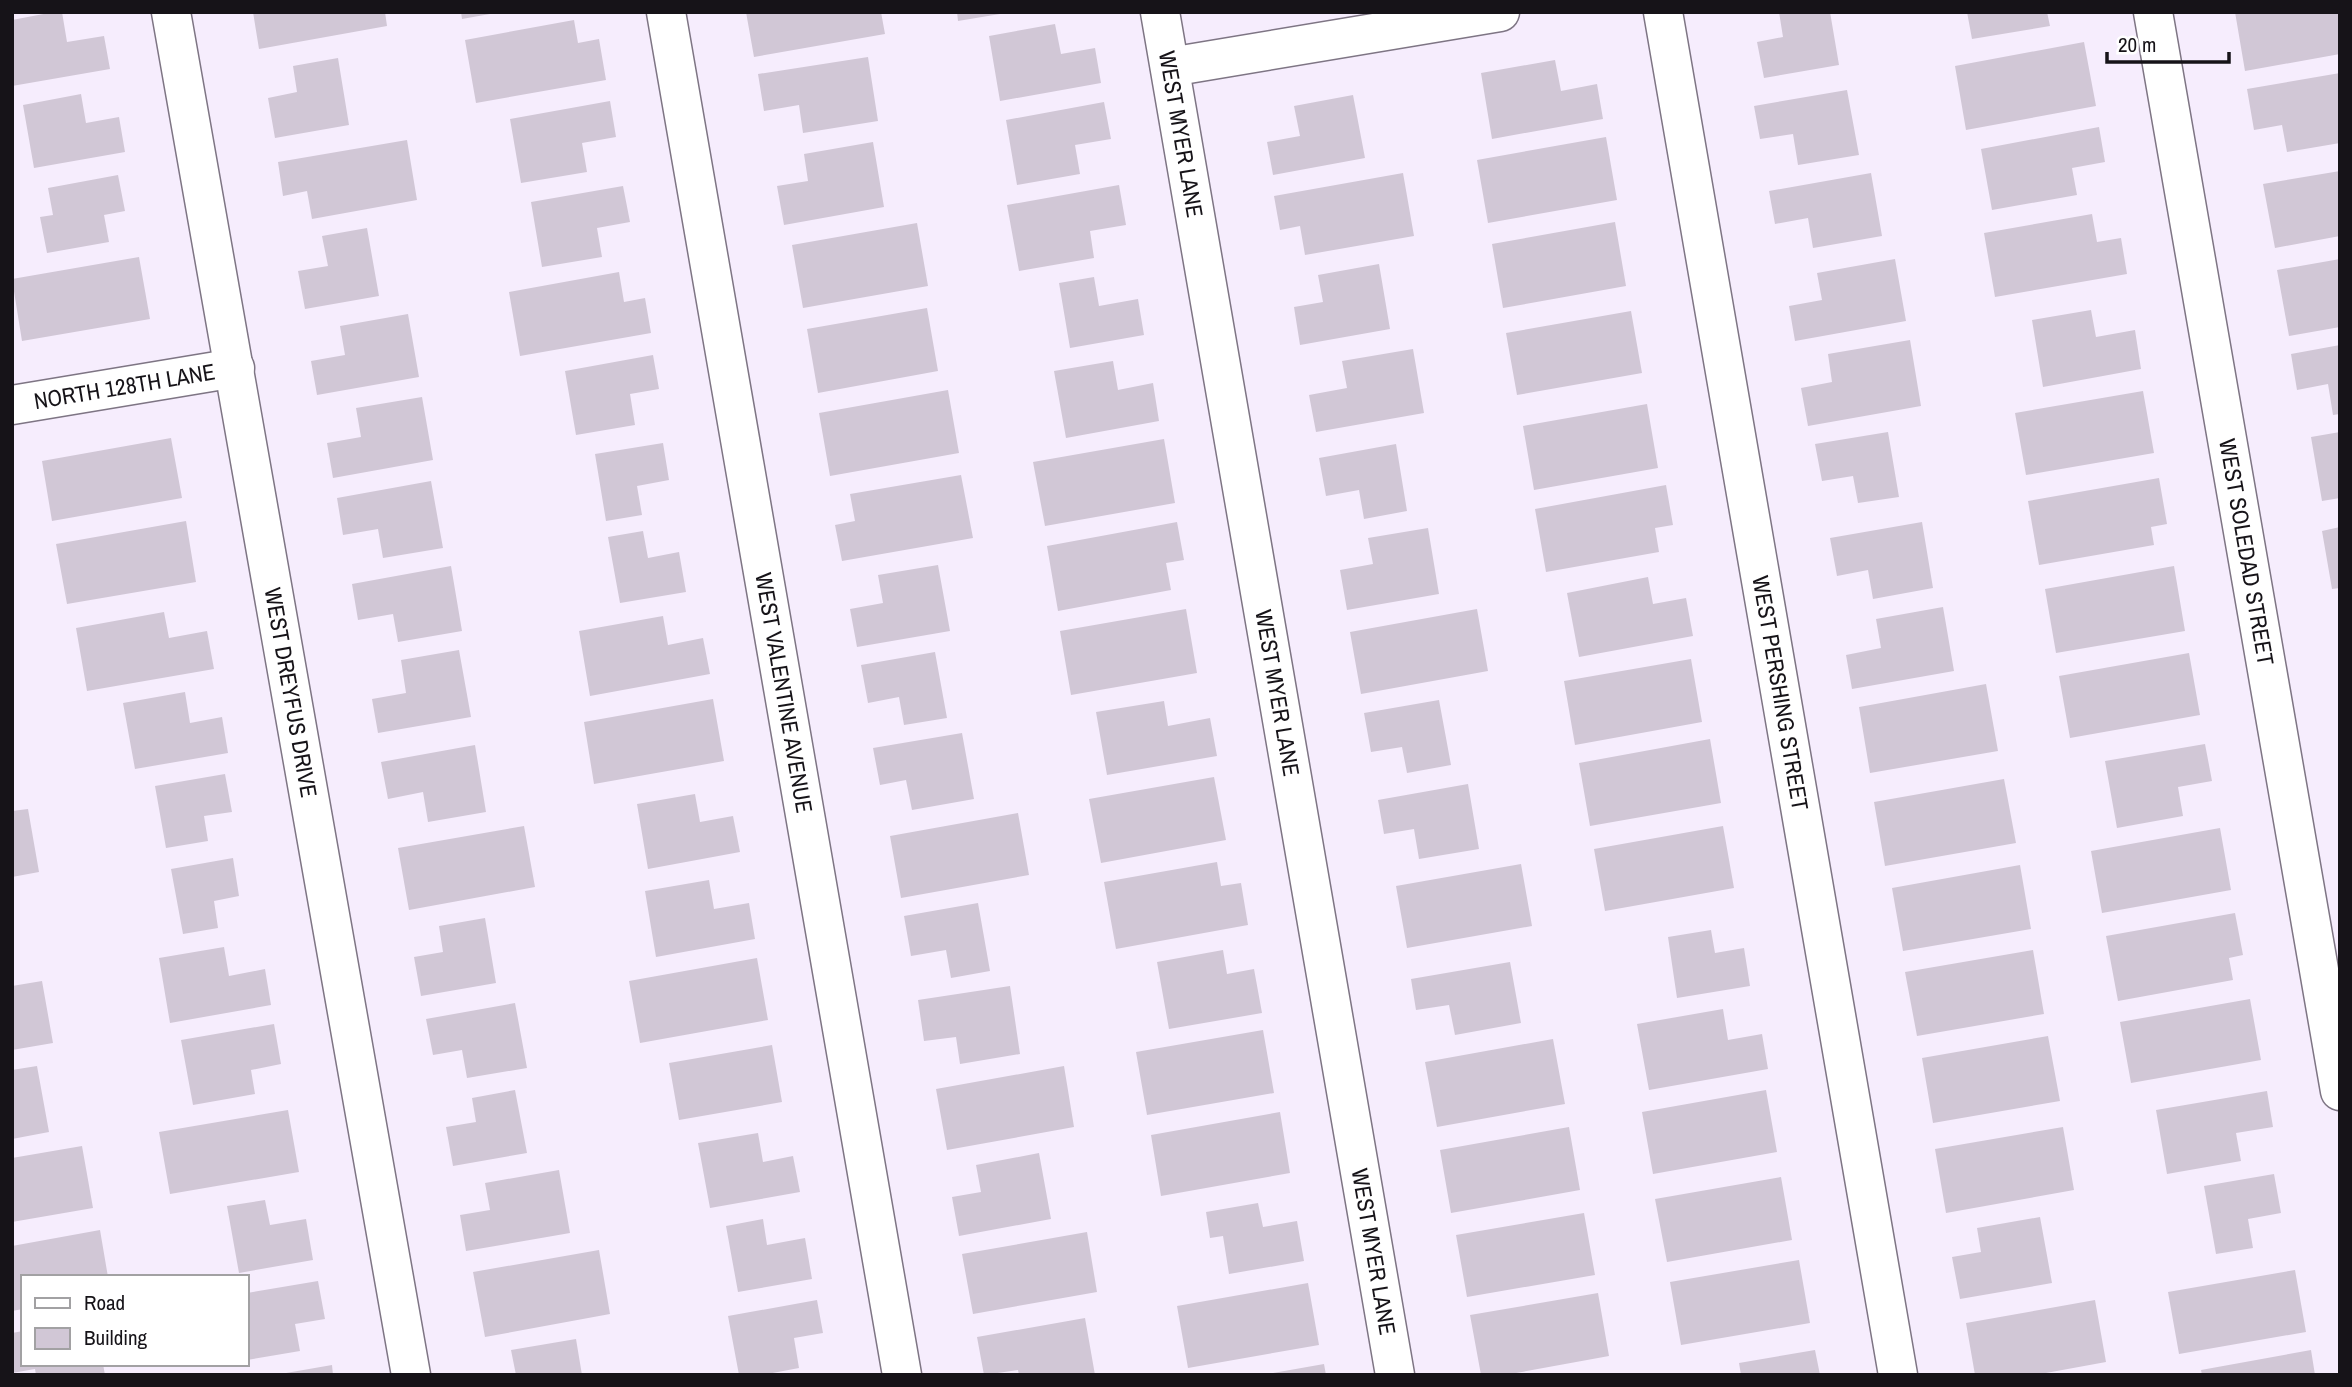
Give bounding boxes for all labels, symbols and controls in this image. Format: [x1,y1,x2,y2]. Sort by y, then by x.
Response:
scale bar [2107,21,2230,65]
text: 20 m [2118,30,2156,59]
street label: WEST MYER LANE [1152,48,1211,220]
street label: NORTH 128TH LANE [31,356,217,416]
street label: WEST SOLEDAD STREET [2212,436,2282,668]
street label: WEST VALENTINE AVENUE [748,570,820,815]
street label: WEST PERSHING STREET [1745,573,1816,813]
street label: WEST DREYFUS DRIVE [258,585,325,800]
street label: WEST MYER LANE [1248,607,1307,779]
street label: WEST MYER LANE [1345,1166,1404,1337]
legend [21,1275,248,1366]
text: Road [84,1288,125,1317]
text: Building [84,1323,148,1352]

